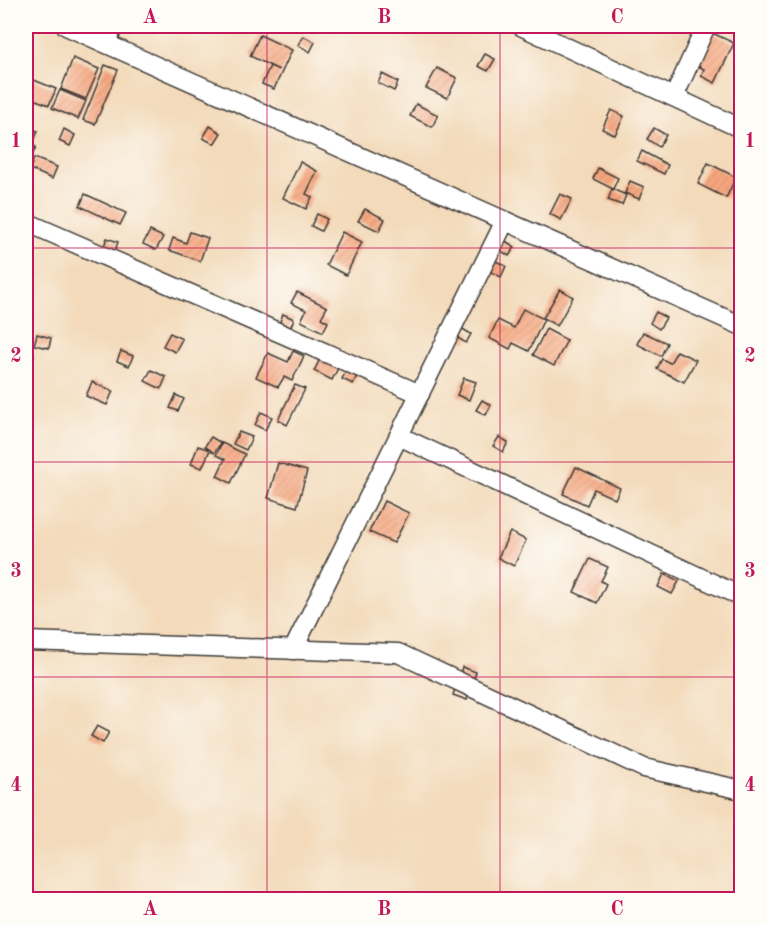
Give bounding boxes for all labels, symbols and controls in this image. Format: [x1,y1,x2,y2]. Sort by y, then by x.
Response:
text: A [142,8,158,28]
text: B [377,8,391,28]
text: C [610,8,624,28]
text: 1 [10,132,22,152]
text: 1 [744,132,756,152]
text: 2 [10,347,22,367]
text: 2 [744,347,756,367]
text: 3 [10,562,22,582]
text: 3 [744,562,756,582]
text: 4 [10,776,22,796]
text: 4 [744,776,756,796]
text: A [142,900,158,920]
text: B [377,900,391,920]
text: C [610,900,624,920]

